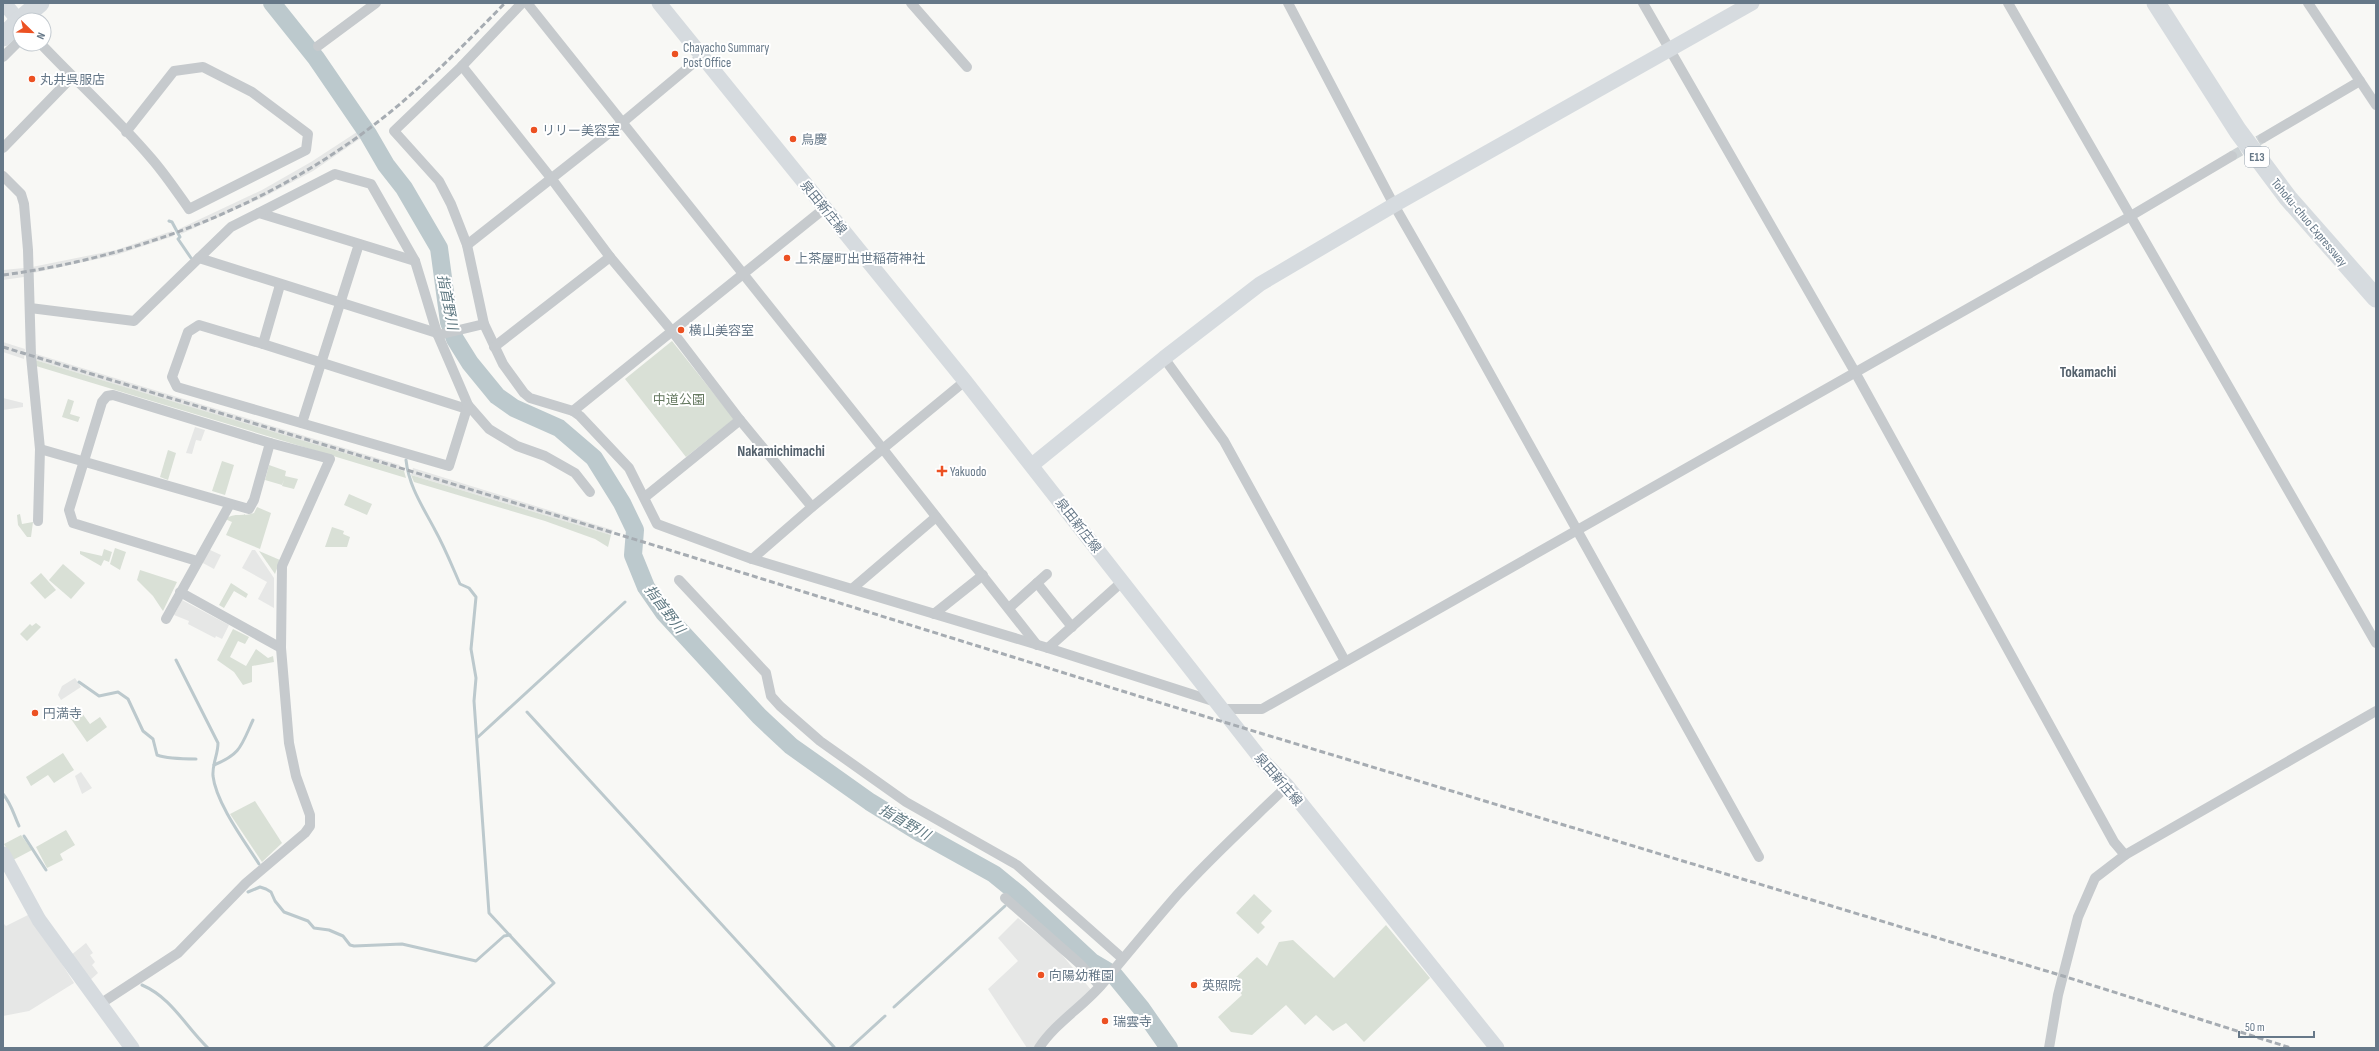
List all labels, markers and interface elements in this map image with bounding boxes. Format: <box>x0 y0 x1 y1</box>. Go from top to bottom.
north arrow <box>12 12 52 52</box>
text: N <box>34 30 48 41</box>
place label: Chayacho Summary Post Office <box>683 40 769 71</box>
marker: Chayacho Summary Post Office <box>670 49 680 59</box>
place label: 丸井呉服店 <box>40 72 105 88</box>
marker: 丸井呉服店 <box>27 74 37 84</box>
place label: リリー美容室 <box>542 123 620 139</box>
marker: リリー美容室 <box>529 125 539 135</box>
place label: 鳥慶 <box>801 132 827 148</box>
marker: 鳥慶 <box>788 134 798 144</box>
road number: E13 <box>2245 147 2269 167</box>
street label: Tohoku-chuo Expressway <box>2268 175 2351 270</box>
street label: 泉田新庄線 <box>797 177 850 238</box>
place label: 上茶屋町出世稲荷神社 <box>795 251 925 267</box>
marker: 上茶屋町出世稲荷神社 <box>782 253 792 263</box>
water label: 指首野川 <box>434 273 462 333</box>
place label: 横山美容室 <box>689 323 754 339</box>
marker: 横山美容室 <box>676 325 686 335</box>
district label: Tokamachi <box>2060 363 2116 382</box>
park label: 中道公園 <box>653 392 705 408</box>
district label: Nakamichimachi <box>737 442 825 461</box>
place label: Yakuodo <box>950 464 986 480</box>
marker: Yakuodo <box>937 466 947 476</box>
street label: 泉田新庄線 <box>1052 495 1105 556</box>
water label: 指首野川 <box>641 582 689 638</box>
place label: 円満寺 <box>43 706 82 722</box>
marker: 円満寺 <box>30 708 40 718</box>
street label: 泉田新庄線 <box>1251 750 1306 809</box>
water label: 指首野川 <box>876 801 935 845</box>
place label: 向陽幼稚園 <box>1049 968 1114 984</box>
marker: 向陽幼稚園 <box>1036 970 1046 980</box>
place label: 英照院 <box>1202 978 1241 994</box>
marker: 英照院 <box>1189 980 1199 990</box>
scale bar <box>2239 1013 2314 1039</box>
place label: 瑞雲寺 <box>1113 1014 1152 1030</box>
marker: 瑞雲寺 <box>1100 1016 1110 1026</box>
text: 50 m <box>2245 1020 2265 1035</box>

